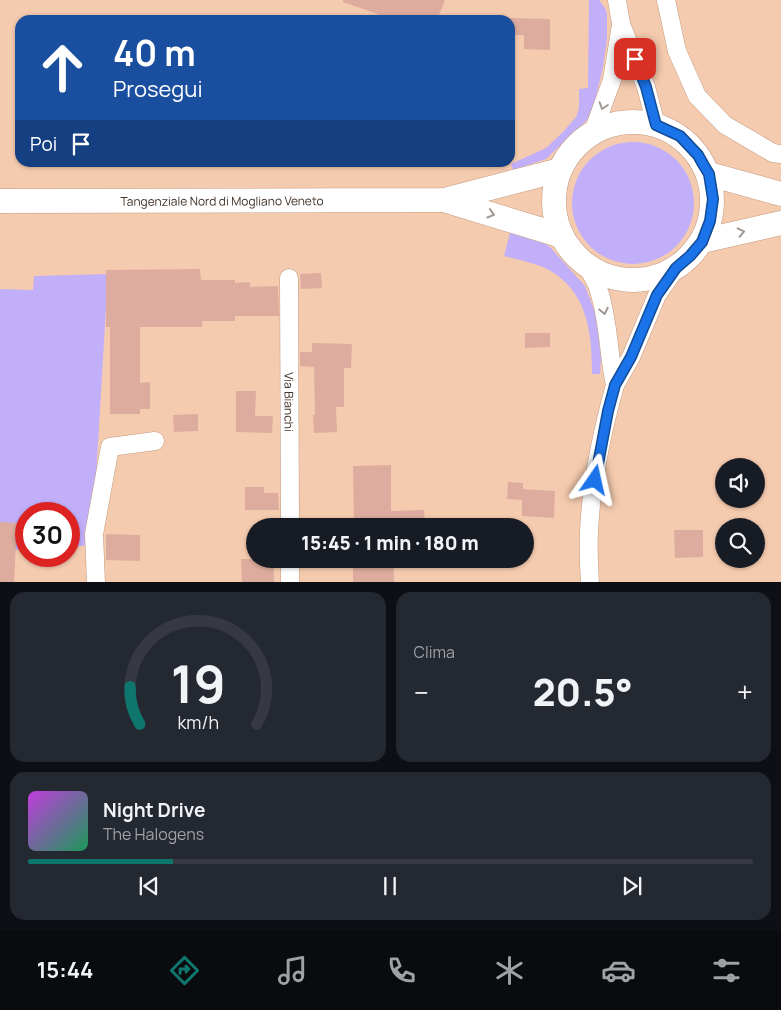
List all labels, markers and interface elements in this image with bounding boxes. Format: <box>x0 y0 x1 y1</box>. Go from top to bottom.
text: 40 m <box>113 29 196 77</box>
icon: ahead <box>30 35 95 100</box>
pin <box>614 38 656 80</box>
icon: arrive <box>621 45 649 73</box>
text: Prosegui <box>113 74 203 104</box>
one-way arrow <box>599 101 609 110</box>
icon: arrive <box>67 130 95 158</box>
text: Poi <box>30 131 57 157</box>
street label: Tangenziale Nord di Mogliano Veneto <box>120 192 324 209</box>
one-way arrow <box>486 209 495 219</box>
one-way arrow <box>737 227 746 238</box>
one-way arrow <box>598 307 609 316</box>
street label: Via Bianchi <box>281 372 298 432</box>
position arrow <box>568 453 620 505</box>
map controls <box>715 458 765 568</box>
button: sound <box>715 458 765 508</box>
speed limit sign: 30 <box>15 502 80 567</box>
button: search <box>715 518 765 568</box>
text: 15:45 · 1 min · 180 m <box>301 530 479 556</box>
text: Clima <box>414 641 455 663</box>
text: 19 <box>170 648 225 719</box>
text: 20.5° <box>533 665 633 717</box>
text: − <box>414 673 429 711</box>
text: + <box>737 673 753 711</box>
text: km/h <box>177 710 219 734</box>
text: Night Drive <box>103 797 205 823</box>
text: The Halogens <box>103 823 204 845</box>
icon: previous <box>135 872 163 900</box>
icon: pause <box>376 872 404 900</box>
icon: next <box>618 872 646 900</box>
icon: directions <box>167 953 202 988</box>
icon: music <box>275 953 310 988</box>
icon: phone <box>384 953 419 988</box>
icon: climate <box>492 953 527 988</box>
icon: car <box>601 953 636 988</box>
icon: filters <box>709 953 744 988</box>
text: 15:44 <box>37 955 93 985</box>

